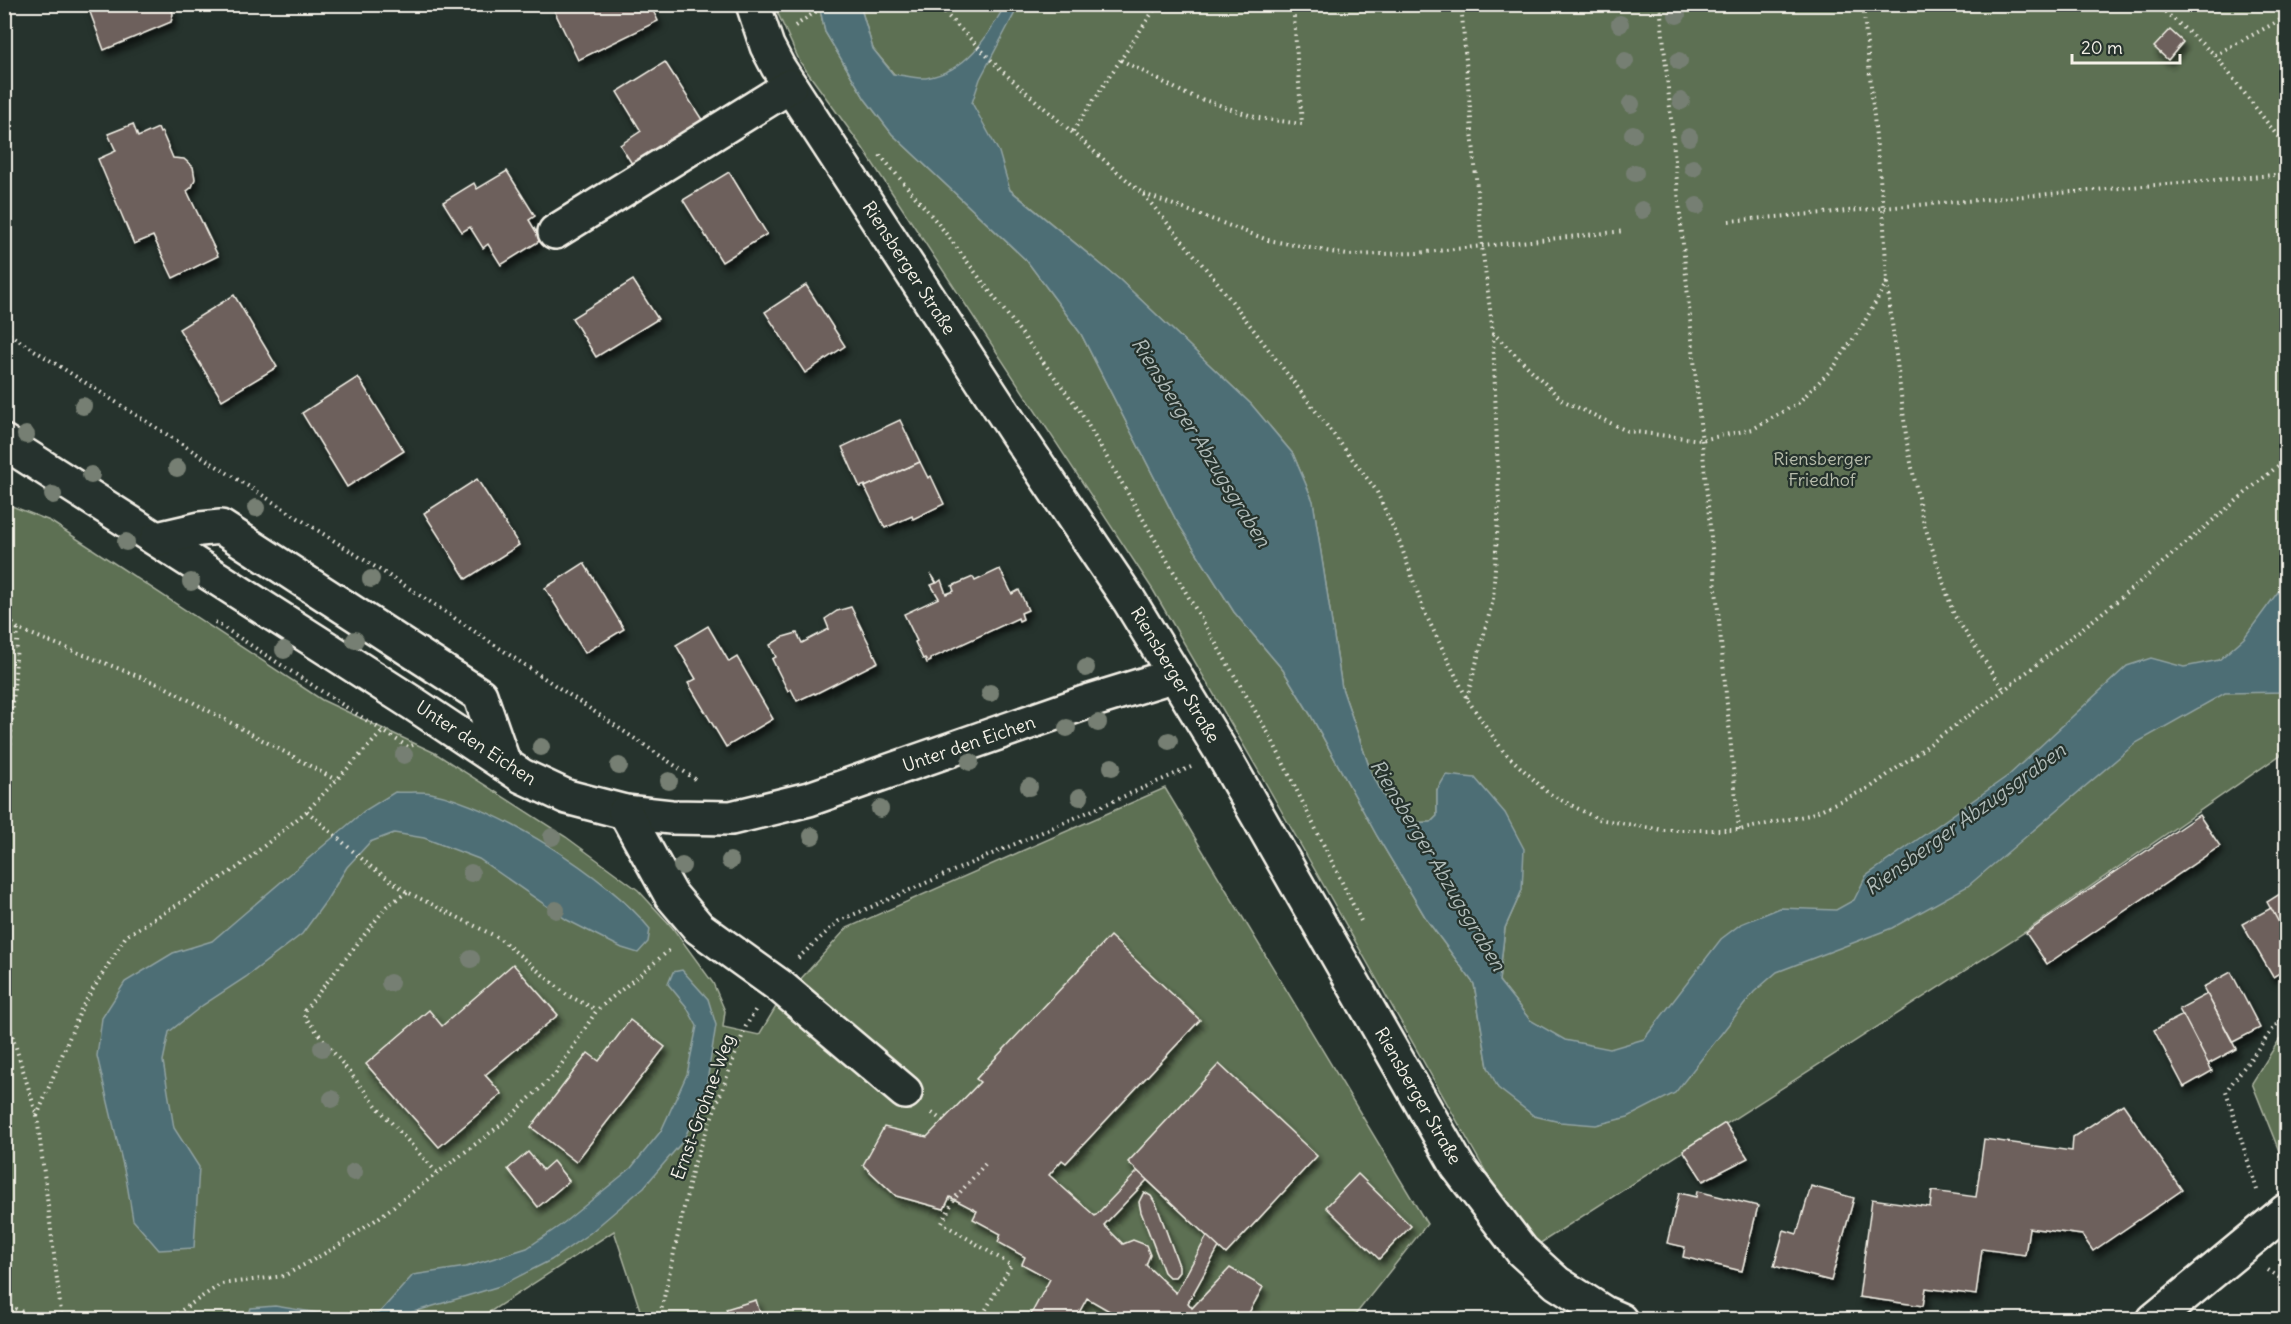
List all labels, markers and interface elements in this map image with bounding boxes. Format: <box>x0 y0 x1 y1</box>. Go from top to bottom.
scale bar <box>2072 27 2180 65</box>
text: 20 m <box>2081 36 2123 59</box>
street label: Riensberger Straße <box>858 197 961 339</box>
water label: Riensberger Abzugsgraben <box>1127 332 1276 551</box>
park label: Riensberger Friedhof <box>1773 447 1871 491</box>
street label: Riensberger Straße <box>1126 603 1225 747</box>
street label: Unter den Eichen <box>412 695 541 790</box>
street label: Unter den Eichen <box>899 710 1038 777</box>
water label: Riensberger Abzugsgraben <box>1859 737 2070 900</box>
water label: Riensberger Abzugsgraben <box>1365 754 1512 975</box>
street label: Riensberger Straße <box>1370 1023 1467 1168</box>
street label: Ernst-Grohne-Weg <box>666 1031 740 1183</box>

